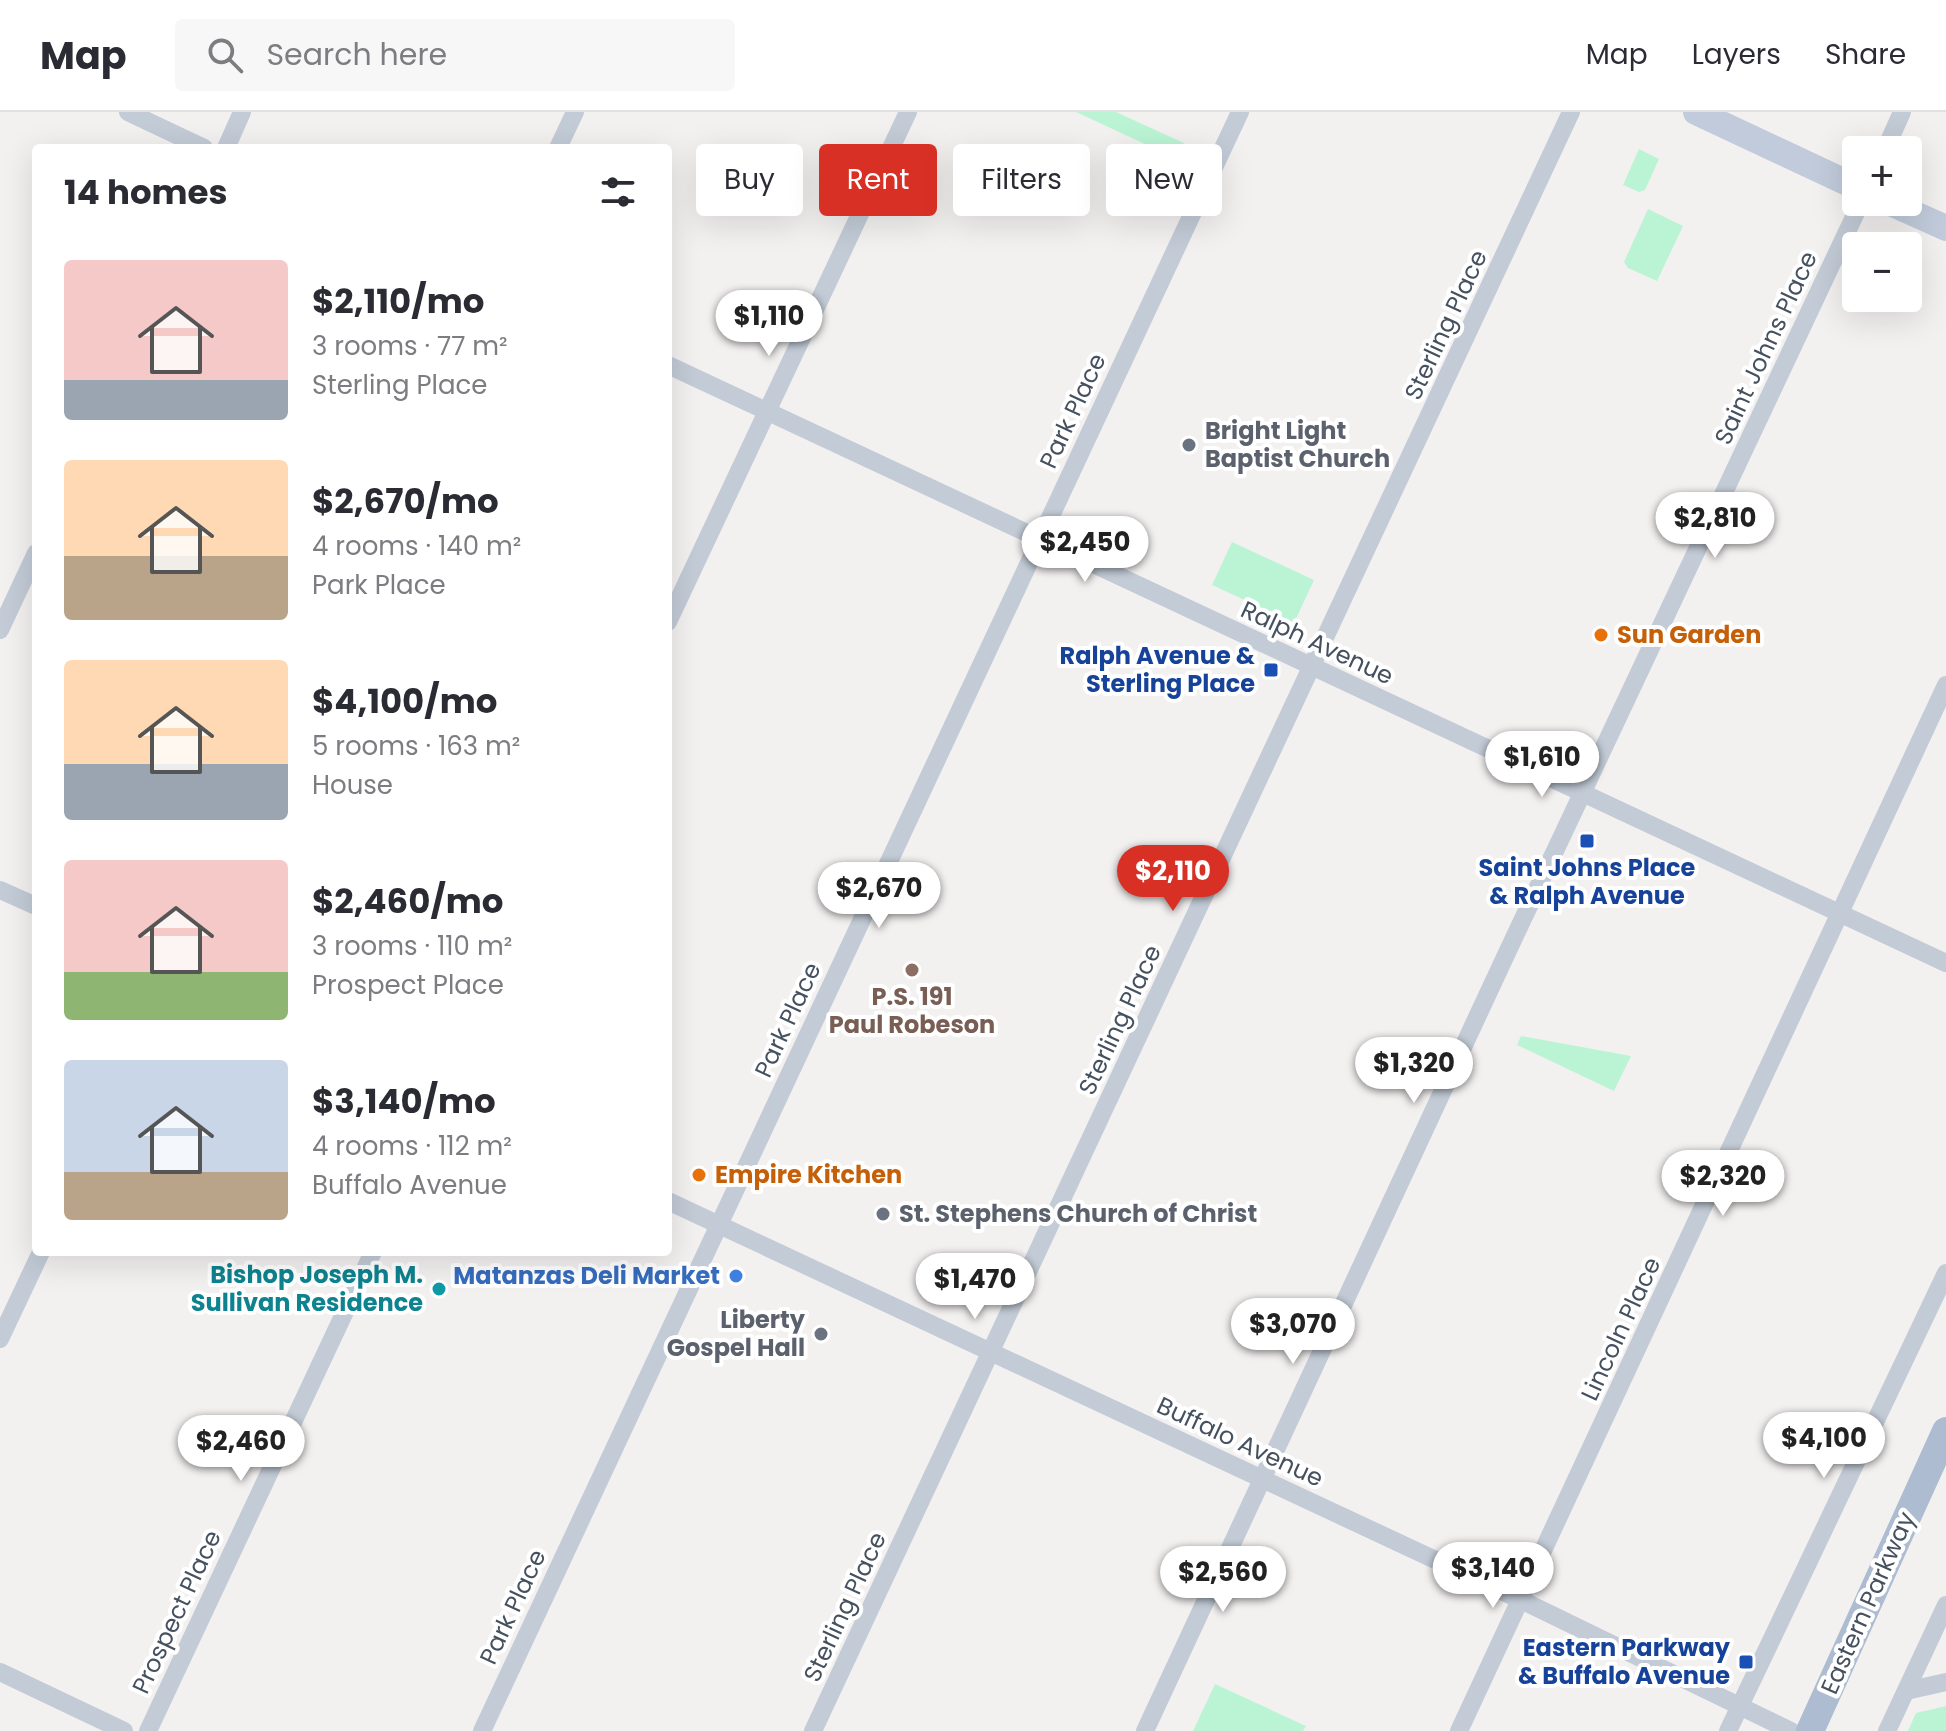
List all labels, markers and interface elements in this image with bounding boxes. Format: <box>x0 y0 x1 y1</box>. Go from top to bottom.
search box <box>175 19 735 91</box>
text: Map <box>40 29 127 82</box>
icon: search <box>203 33 247 77</box>
text: Search here <box>267 33 447 76</box>
text: Map <box>1586 35 1648 74</box>
text: Layers <box>1692 35 1781 74</box>
text: Share <box>1825 35 1906 74</box>
map controls <box>1842 136 1922 312</box>
button: + <box>1842 136 1922 216</box>
chip: Buy <box>696 144 803 216</box>
chip: Rent <box>819 144 937 216</box>
chip: Filters <box>953 144 1090 216</box>
chip: New <box>1106 144 1222 216</box>
text: 14 homes <box>64 168 228 216</box>
icon: filters <box>596 170 640 214</box>
button: − <box>1842 232 1922 312</box>
street label: Sterling Place <box>1396 244 1495 405</box>
street label: Saint Johns Place <box>1706 246 1825 450</box>
text: $2,110/mo <box>312 277 484 325</box>
pin: $1,110 <box>704 290 834 358</box>
icon: home <box>128 292 224 388</box>
text: $1,110 <box>734 298 804 334</box>
text: 3 rooms · 77 m² <box>312 328 508 364</box>
street label: Park Place <box>1032 348 1114 474</box>
text: Sterling Place <box>312 367 487 403</box>
place label: Bright Light Baptist Church <box>1205 414 1390 475</box>
marker: Bright Light Baptist Church <box>1180 436 1198 454</box>
text: $2,670/mo <box>312 477 499 525</box>
icon: home <box>128 492 224 588</box>
pin: $2,810 <box>1650 492 1780 560</box>
text: $2,810 <box>1674 500 1757 536</box>
pin: $2,450 <box>1020 516 1150 584</box>
text: $2,450 <box>1040 524 1130 560</box>
text: 4 rooms · 140 m² <box>312 528 521 564</box>
text: Park Place <box>312 567 446 603</box>
street label: Ralph Avenue <box>1236 593 1399 692</box>
place label: Sun Garden <box>1617 618 1761 651</box>
marker: Sun Garden <box>1592 626 1610 644</box>
place label: Ralph Avenue & Sterling Place <box>1060 639 1256 700</box>
marker: Ralph Avenue & Sterling Place <box>1262 661 1280 679</box>
text: $4,100/mo <box>312 677 497 725</box>
icon: home <box>128 692 224 788</box>
text: 5 rooms · 163 m² <box>312 728 520 764</box>
pin: $1,610 <box>1477 731 1607 799</box>
text: $1,610 <box>1503 739 1581 775</box>
text: House <box>312 767 393 803</box>
marker: Saint Johns Place & Ralph Avenue <box>1578 832 1596 850</box>
pin: $2,110 <box>1108 845 1238 913</box>
place label: Saint Johns Place & Ralph Avenue <box>1479 851 1696 912</box>
text: $2,110 <box>1135 853 1211 889</box>
pin: $2,670 <box>814 862 944 930</box>
text: $2,670 <box>836 870 922 906</box>
text: $2,460/mo <box>312 877 503 925</box>
icon: home <box>128 892 224 988</box>
text: 3 rooms · 110 m² <box>312 928 512 964</box>
street label: Sterling Place <box>1070 939 1169 1100</box>
street label: Park Place <box>747 957 829 1083</box>
marker: P.S. 191 Paul Robeson <box>903 961 921 979</box>
text: Prospect Place <box>312 967 504 1003</box>
place label: P.S. 191 Paul Robeson <box>829 980 995 1041</box>
pin: $1,320 <box>1349 1037 1479 1105</box>
text: $1,320 <box>1373 1045 1455 1081</box>
text: $3,140/mo <box>312 1077 496 1125</box>
icon: home <box>128 1092 224 1188</box>
text: 4 rooms · 112 m² <box>312 1128 512 1164</box>
pin: $2,320 <box>1658 1150 1788 1218</box>
place label: Empire Kitchen <box>715 1158 902 1191</box>
text: $2,320 <box>1680 1158 1766 1194</box>
marker: Empire Kitchen <box>690 1166 708 1184</box>
text: Buffalo Avenue <box>312 1167 507 1203</box>
place label: St. Stephens Church of Christ <box>899 1197 1257 1230</box>
marker: St. Stephens Church of Christ <box>874 1205 892 1223</box>
street label: Lincoln Place <box>1573 1252 1668 1406</box>
pin: $1,470 <box>910 1253 1040 1321</box>
place label: Bishop Joseph M. Sullivan Residence <box>191 1258 423 1319</box>
place label: Matanzas Deli Market <box>453 1259 720 1292</box>
text: $1,470 <box>934 1261 1016 1297</box>
marker: Matanzas Deli Market <box>727 1267 745 1285</box>
marker: Bishop Joseph M. Sullivan Residence <box>430 1280 448 1298</box>
pin: $3,070 <box>1228 1298 1358 1366</box>
place label: Liberty Gospel Hall <box>667 1303 806 1364</box>
text: $3,070 <box>1249 1306 1337 1342</box>
marker: Liberty Gospel Hall <box>812 1325 830 1343</box>
street label: Buffalo Avenue <box>1152 1389 1329 1495</box>
pin: $4,100 <box>1759 1412 1889 1480</box>
pin: $2,460 <box>176 1415 306 1483</box>
text: $4,100 <box>1781 1420 1867 1456</box>
text: $2,460 <box>196 1423 286 1459</box>
street label: Eastern Parkway <box>1813 1506 1923 1699</box>
street label: Prospect Place <box>124 1525 229 1699</box>
street label: Sterling Place <box>795 1526 894 1687</box>
pin: $3,140 <box>1428 1542 1558 1610</box>
street label: Park Place <box>472 1544 554 1670</box>
pin: $2,560 <box>1158 1546 1288 1614</box>
text: $3,140 <box>1451 1550 1535 1586</box>
text: $2,560 <box>1178 1554 1268 1590</box>
place label: Eastern Parkway & Buffalo Avenue <box>1518 1631 1731 1692</box>
marker: Eastern Parkway & Buffalo Avenue <box>1737 1653 1755 1671</box>

